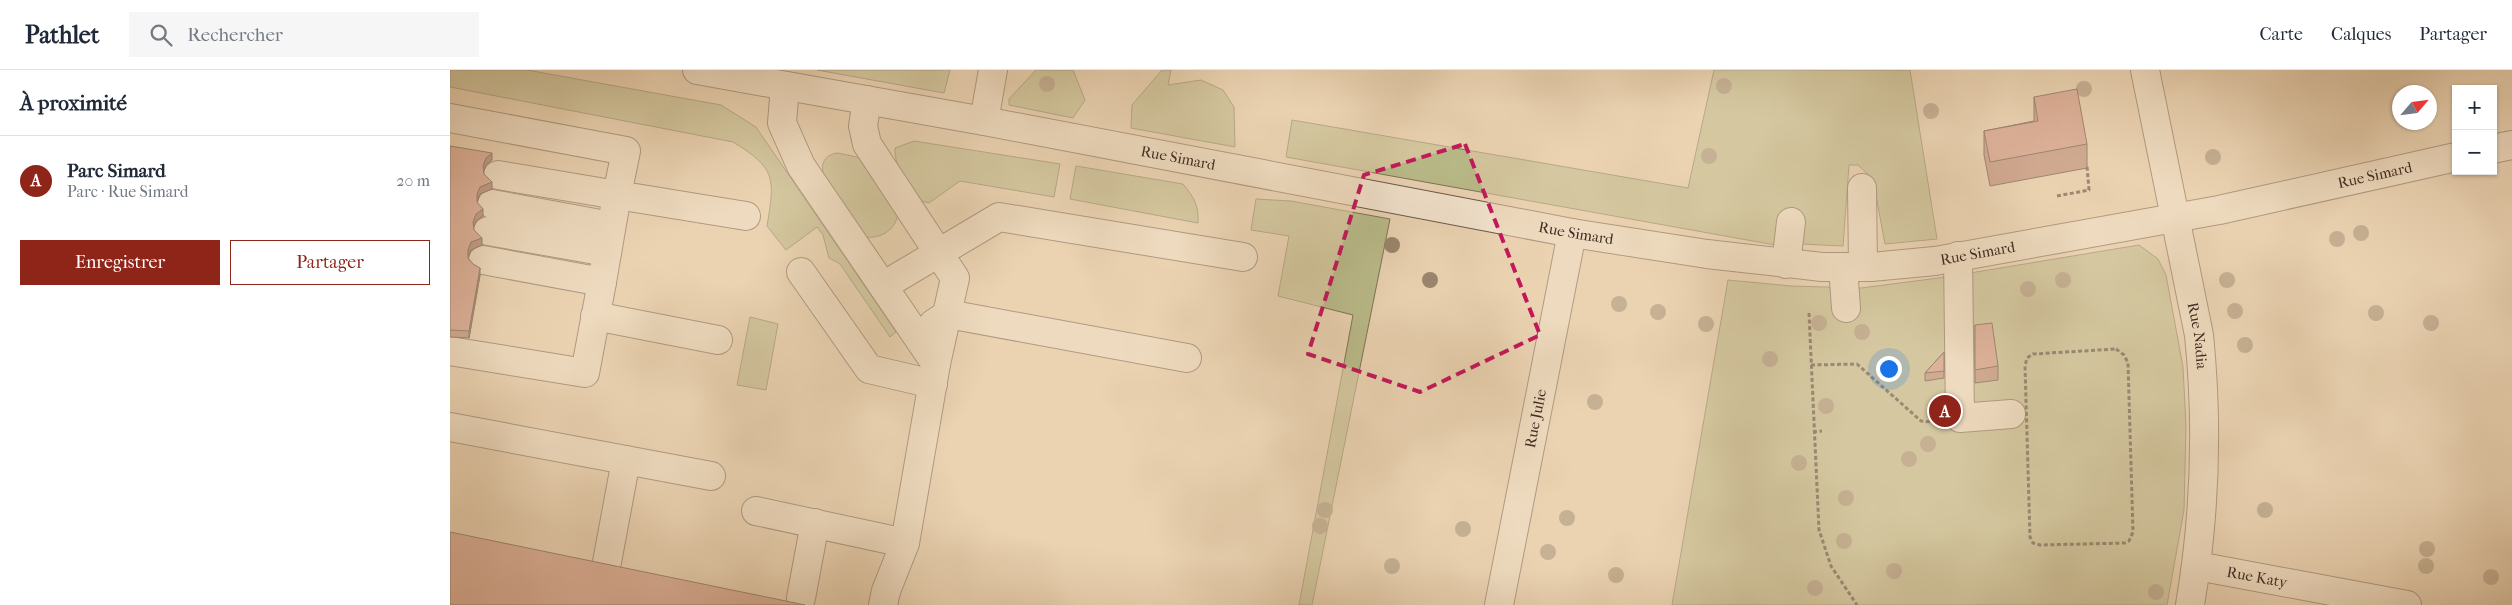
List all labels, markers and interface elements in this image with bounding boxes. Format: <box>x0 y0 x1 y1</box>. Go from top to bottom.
search box <box>129 12 479 57</box>
text: Pathlet <box>25 21 99 49</box>
icon: search <box>147 21 175 49</box>
text: Rechercher <box>187 24 283 46</box>
text: Carte <box>2260 24 2303 45</box>
text: Calques <box>2331 24 2391 45</box>
text: Partager <box>2419 24 2487 45</box>
north arrow <box>2392 85 2437 130</box>
map controls <box>2452 85 2497 175</box>
button: + <box>2452 85 2497 130</box>
text: À proximité <box>20 91 127 115</box>
button: − <box>2452 130 2497 175</box>
street label: Rue Simard <box>1139 142 1218 174</box>
street label: Rue Simard <box>2336 158 2415 192</box>
text: Parc Simard <box>67 160 166 182</box>
text: A <box>31 171 41 190</box>
text: 20 m <box>396 171 430 190</box>
text: Parc · Rue Simard <box>67 182 188 201</box>
street label: Rue Simard <box>1537 218 1615 248</box>
street label: Rue Simard <box>1939 238 2017 269</box>
button: Enregistrer <box>20 240 220 285</box>
button: Partager <box>230 240 430 285</box>
street label: Rue Nadia <box>2184 301 2211 371</box>
your location <box>1876 356 1902 382</box>
street label: Rue Julie <box>1521 387 1550 450</box>
pin: A <box>1929 392 1961 430</box>
street label: Rue Katy <box>2225 563 2290 592</box>

